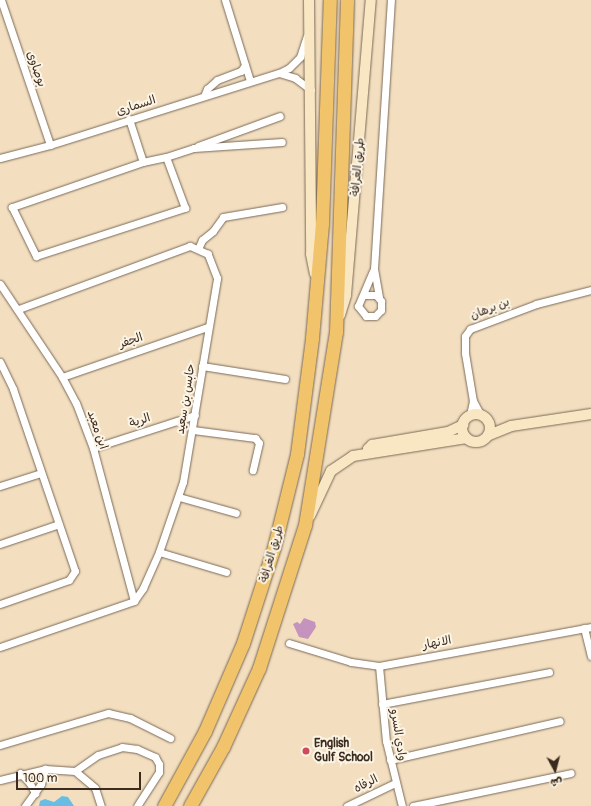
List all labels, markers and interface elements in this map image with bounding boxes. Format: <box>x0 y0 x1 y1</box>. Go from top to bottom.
street label: بوصاوى <box>23 49 49 89</box>
street label: السمارى <box>114 93 158 119</box>
street label: طريق الغرافة <box>348 137 368 197</box>
street label: بن برهان <box>468 295 512 323</box>
street label: الجفر <box>117 330 145 352</box>
street label: حابس بن سعيد <box>173 363 199 435</box>
street label: ابن معبد <box>84 409 110 451</box>
street label: الرية <box>128 411 152 431</box>
street label: طريق الغرافة <box>257 524 287 584</box>
street label: الانهار <box>421 633 453 653</box>
street label: وادي السرو <box>387 708 409 762</box>
place label: English Gulf School <box>314 737 373 765</box>
marker: English Gulf School <box>301 746 311 756</box>
north arrow <box>535 750 575 790</box>
scale bar <box>18 764 143 790</box>
text: 100 m <box>23 771 57 786</box>
street label: الرفاه <box>352 772 380 796</box>
text: ش <box>550 775 563 790</box>

